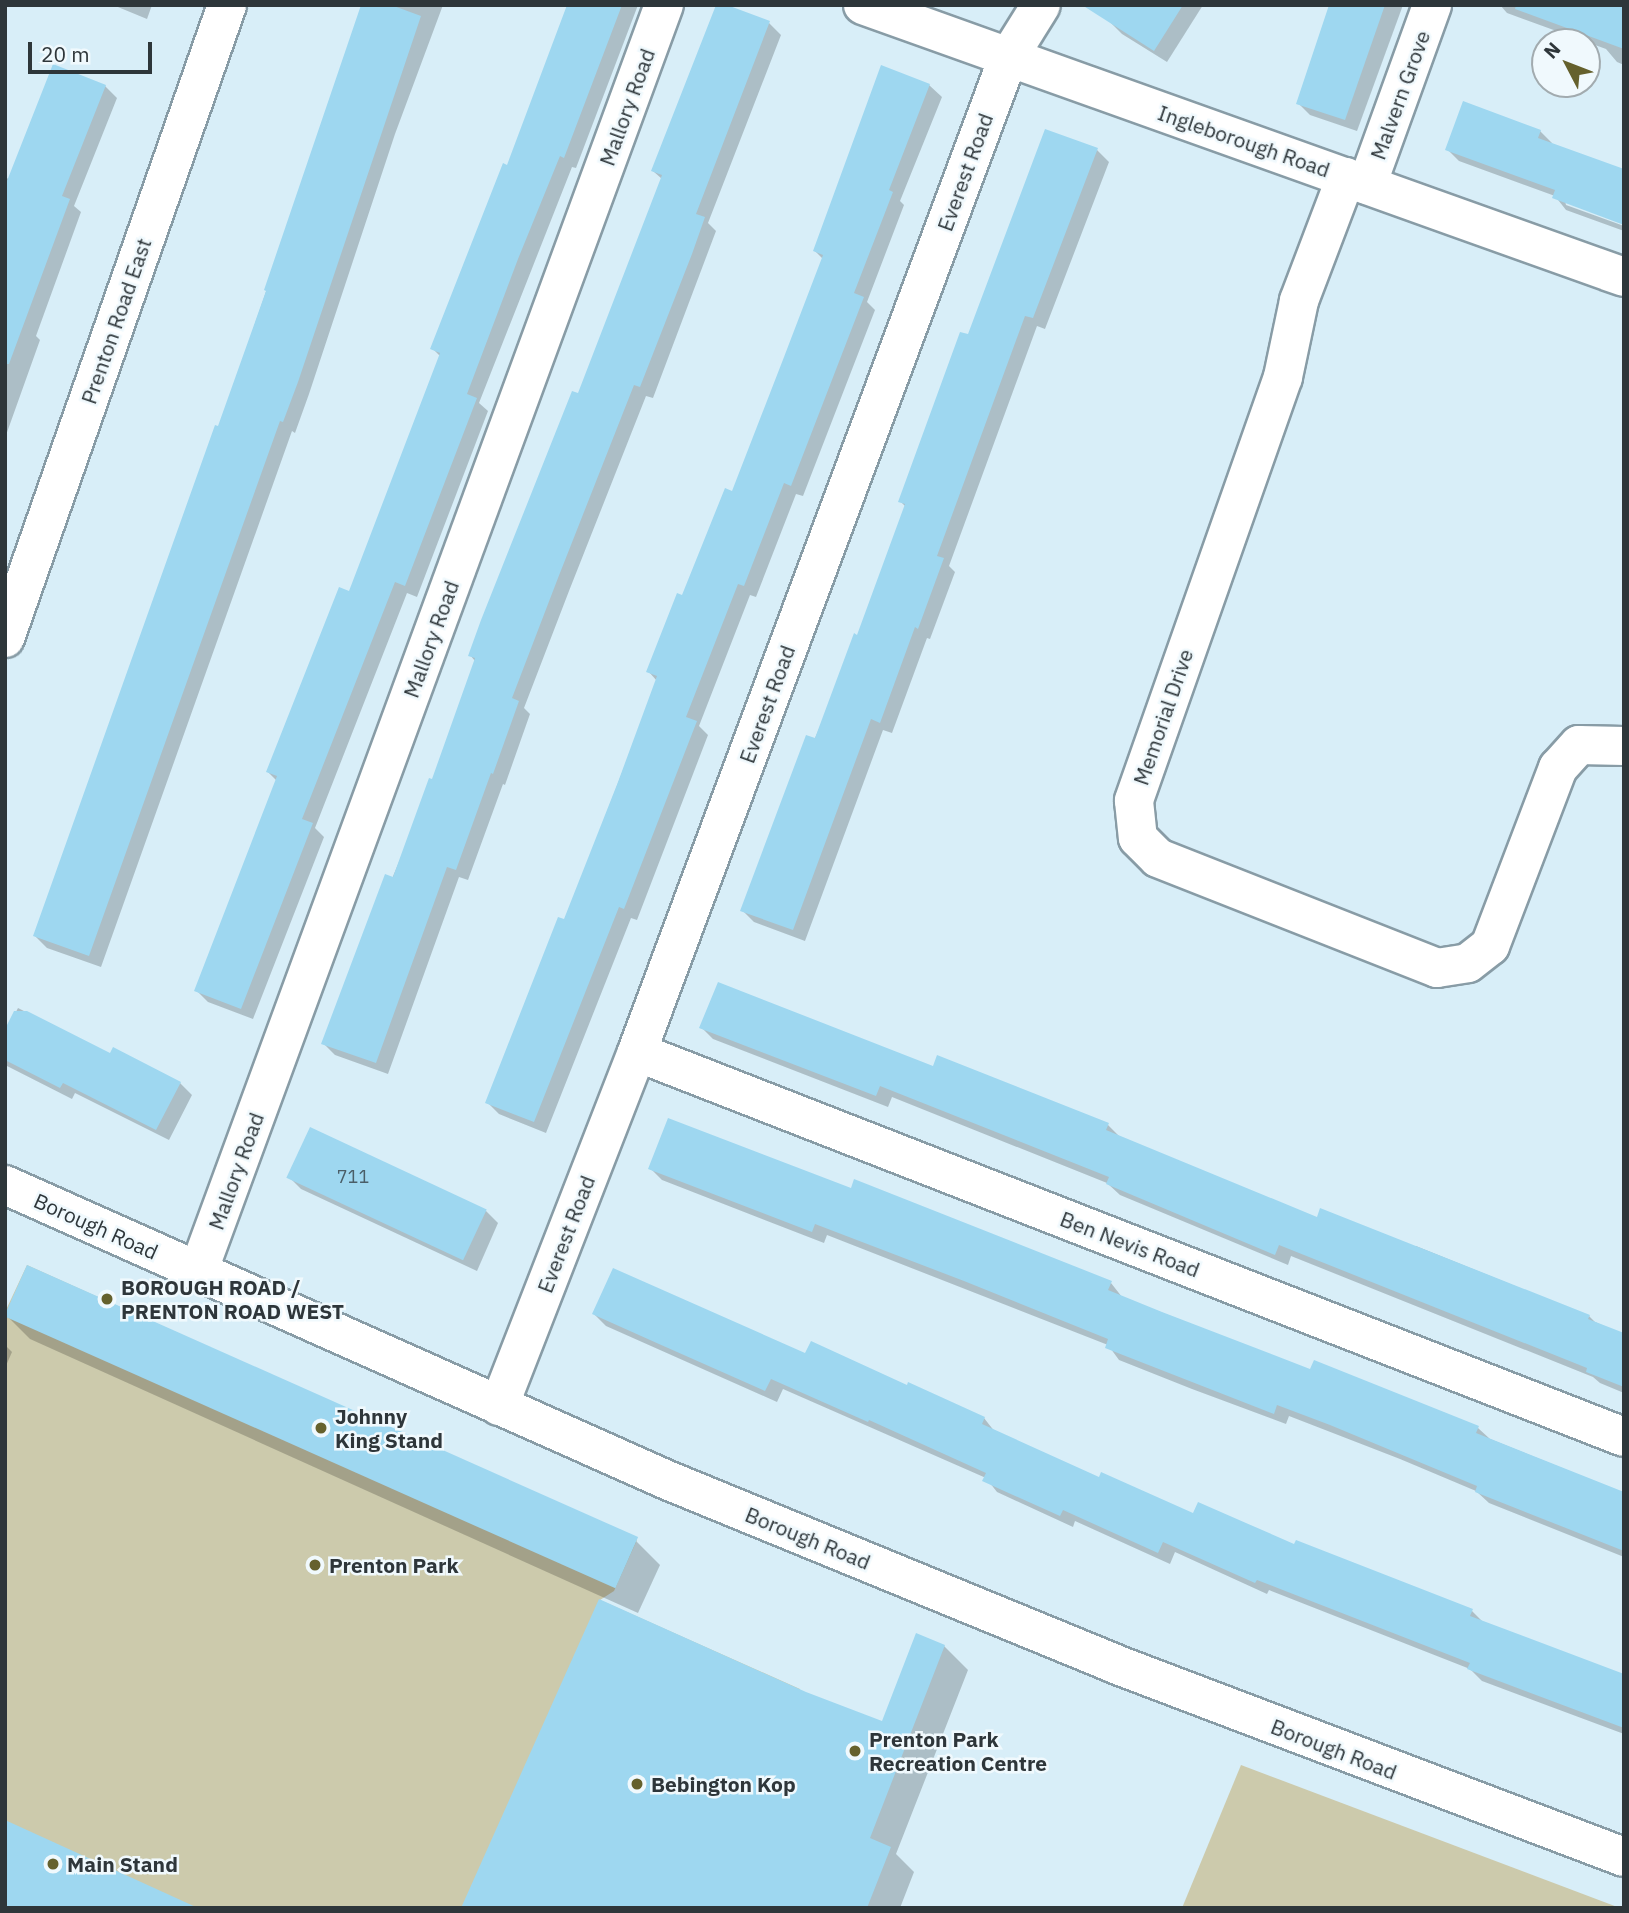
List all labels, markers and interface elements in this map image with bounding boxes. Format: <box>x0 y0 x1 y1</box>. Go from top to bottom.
street label: Malvern Grove <box>1365 27 1435 163</box>
scale bar <box>32 28 156 72</box>
north arrow <box>1531 28 1601 98</box>
text: N <box>1538 37 1565 63</box>
text: 20 m <box>41 40 90 68</box>
street label: Mallory Road <box>594 45 660 169</box>
street label: Ingleborough Road <box>1155 100 1333 182</box>
street label: Everest Road <box>932 110 998 234</box>
street label: Prenton Road East <box>76 235 156 407</box>
street label: Mallory Road <box>398 577 464 701</box>
street label: Everest Road <box>734 642 800 766</box>
street label: Memorial Drive <box>1128 646 1198 788</box>
street label: Mallory Road <box>203 1109 269 1233</box>
house number: 711 <box>337 1166 369 1188</box>
street label: Everest Road <box>532 1172 600 1296</box>
street label: Borough Road <box>30 1187 162 1265</box>
street label: Ben Nevis Road <box>1057 1206 1203 1282</box>
place label: BOROUGH ROAD / PRENTON ROAD WEST <box>121 1274 344 1324</box>
marker: BOROUGH ROAD / PRENTON ROAD WEST <box>99 1291 115 1307</box>
place label: Johnny King Stand <box>335 1403 443 1453</box>
marker: Johnny King Stand <box>313 1420 329 1436</box>
street label: Borough Road <box>742 1501 874 1575</box>
place label: Prenton Park <box>329 1552 459 1578</box>
marker: Prenton Park <box>307 1557 323 1573</box>
street label: Borough Road <box>1267 1713 1401 1785</box>
place label: Prenton Park Recreation Centre <box>869 1726 1047 1776</box>
marker: Prenton Park Recreation Centre <box>847 1743 863 1759</box>
place label: Bebington Kop <box>651 1771 796 1797</box>
marker: Bebington Kop <box>629 1776 645 1792</box>
place label: Main Stand <box>67 1851 178 1877</box>
marker: Main Stand <box>45 1856 61 1872</box>

